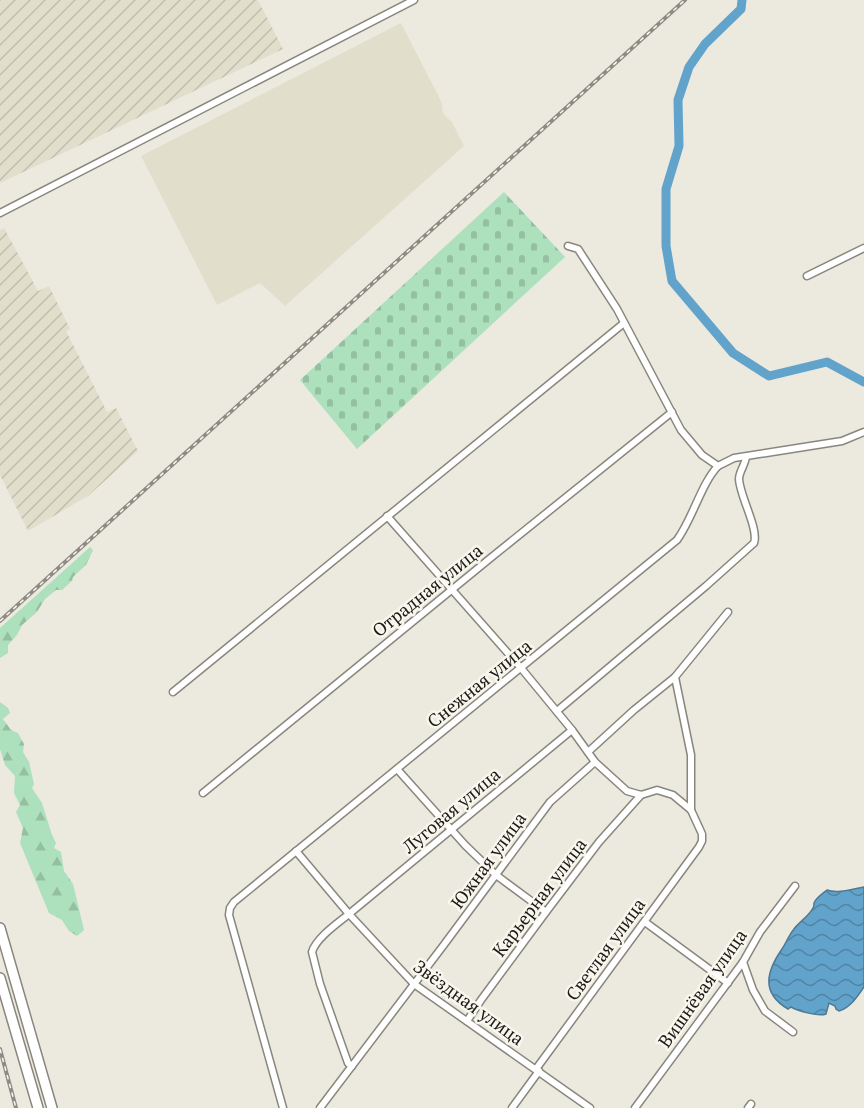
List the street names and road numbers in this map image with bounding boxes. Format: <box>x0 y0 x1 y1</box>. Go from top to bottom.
street label: Отрадная улица <box>367 538 487 642</box>
street label: Снежная улица <box>422 633 536 733</box>
street label: Луговая улица <box>396 762 505 859</box>
street label: Южная улица <box>445 807 531 913</box>
street label: Карьерная улица <box>486 833 592 961</box>
street label: Светлая улица <box>560 893 650 1005</box>
street label: Вишнёвая улица <box>652 924 752 1052</box>
street label: Звёздная улица <box>409 954 529 1050</box>

